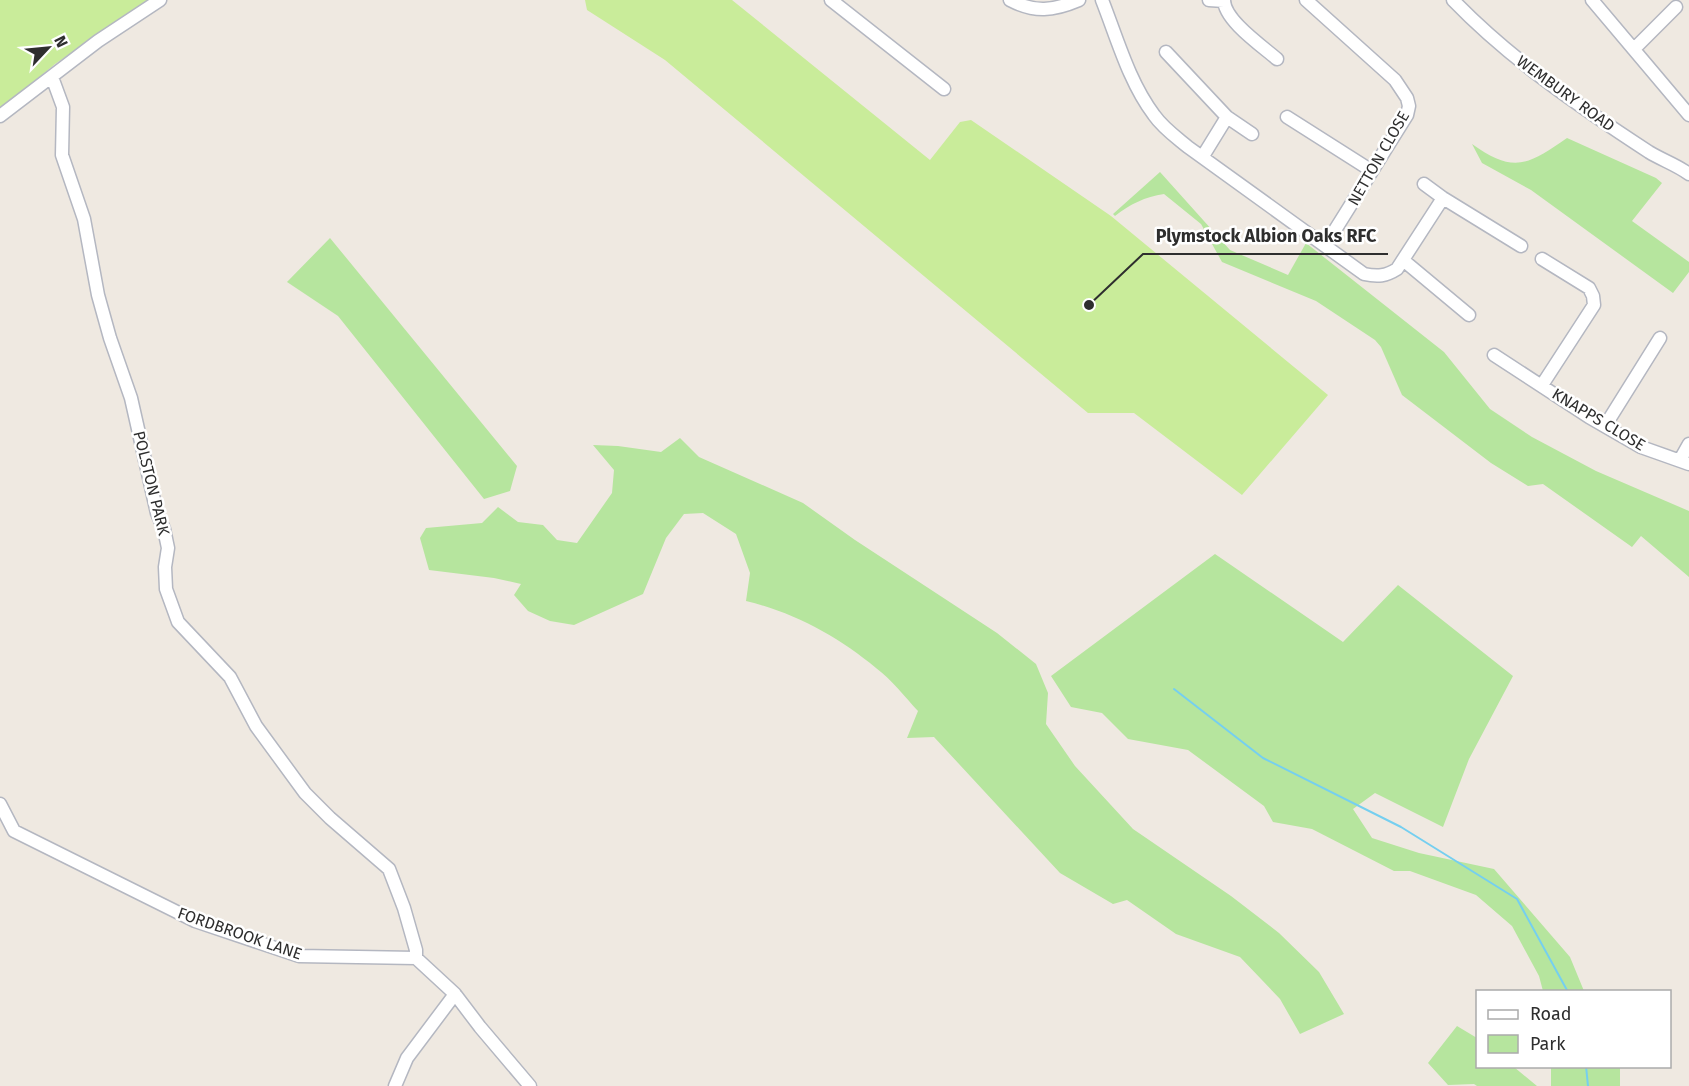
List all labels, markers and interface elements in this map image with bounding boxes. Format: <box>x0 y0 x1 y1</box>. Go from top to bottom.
north arrow <box>18 18 78 78</box>
text: N <box>50 33 72 51</box>
street label: WEMBURY ROAD <box>1513 51 1619 135</box>
street label: NETTON CLOSE <box>1344 107 1413 209</box>
callout: Plymstock Albion Oaks RFC <box>1143 218 1388 254</box>
text: Plymstock Albion Oaks RFC <box>1156 225 1377 247</box>
street label: KNAPPS CLOSE <box>1549 384 1649 455</box>
street label: POLSTON PARK <box>129 429 174 538</box>
street label: FORDBROOK LANE <box>175 903 305 964</box>
legend <box>1476 990 1671 1068</box>
text: Road <box>1530 1003 1572 1025</box>
text: Park <box>1530 1033 1566 1055</box>

